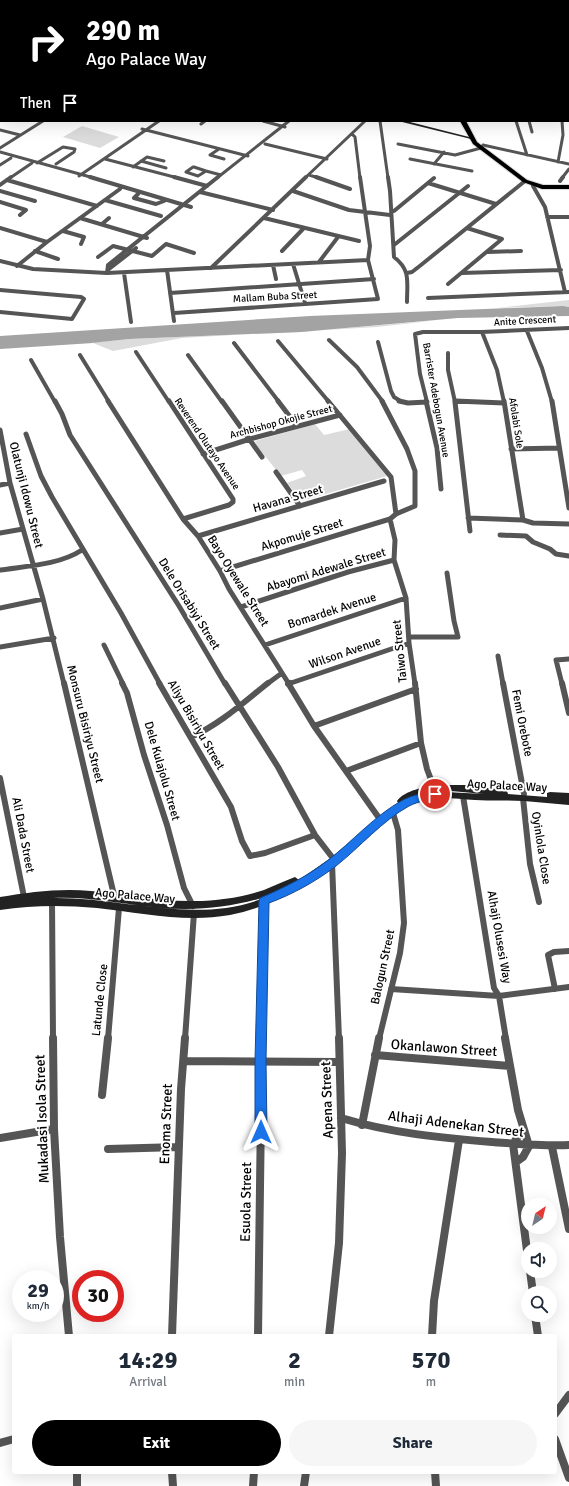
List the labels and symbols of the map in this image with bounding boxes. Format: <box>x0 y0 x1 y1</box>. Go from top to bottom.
street label: Mallam Buba Street <box>233 289 318 305</box>
street label: Anite Crescent <box>494 313 557 329</box>
street label: Barrister Adebogun Avenue <box>420 342 452 458</box>
street label: Reverend Olutayo Avenue <box>172 396 242 492</box>
street label: Afolabi Sole <box>506 397 526 449</box>
street label: Archbishop Okojie Street <box>228 402 334 441</box>
street label: Olatunji Idowu Street <box>6 440 46 550</box>
street label: Havana Street <box>251 482 325 516</box>
street label: Akpomuje Street <box>259 515 345 555</box>
street label: Bayo Oyewale Street <box>204 533 272 629</box>
street label: Abayomi Adewale Street <box>264 545 388 595</box>
street label: Dele Orisabiyi Street <box>155 555 223 653</box>
street label: Bomardek Avenue <box>286 590 378 632</box>
street label: Taiwo Street <box>389 619 411 683</box>
street label: Wilson Avenue <box>307 634 383 672</box>
street label: Monsuru Bisiriyu Street <box>63 664 107 784</box>
street label: Aliyu Bisiriyu Street <box>164 677 228 773</box>
street label: Femi Orebote <box>508 688 536 758</box>
street label: Dele Kulajolu Street <box>141 720 183 822</box>
street label: Ago Palace Way <box>467 776 548 796</box>
pin <box>418 777 452 811</box>
street label: Ali Dada Street <box>8 796 38 874</box>
street label: Oyinlola Close <box>528 811 554 885</box>
street label: Ago Palace Way <box>94 885 176 907</box>
street label: Alhaji Olusesi Way <box>483 889 515 985</box>
street label: Balogun Street <box>368 928 398 1006</box>
street label: Latunde Close <box>89 963 111 1037</box>
street label: Okanlawon Street <box>390 1036 498 1060</box>
street label: Mukadasi Isola Street <box>31 1054 53 1184</box>
street label: Apena Street <box>317 1061 337 1139</box>
street label: Enoma Street <box>156 1083 176 1165</box>
street label: Alhaji Adenekan Street <box>387 1107 525 1141</box>
position arrow <box>240 1111 282 1153</box>
street label: Esuola Street <box>237 1162 255 1242</box>
north arrow <box>521 1198 557 1234</box>
speed limit sign: 30 <box>72 1270 124 1322</box>

